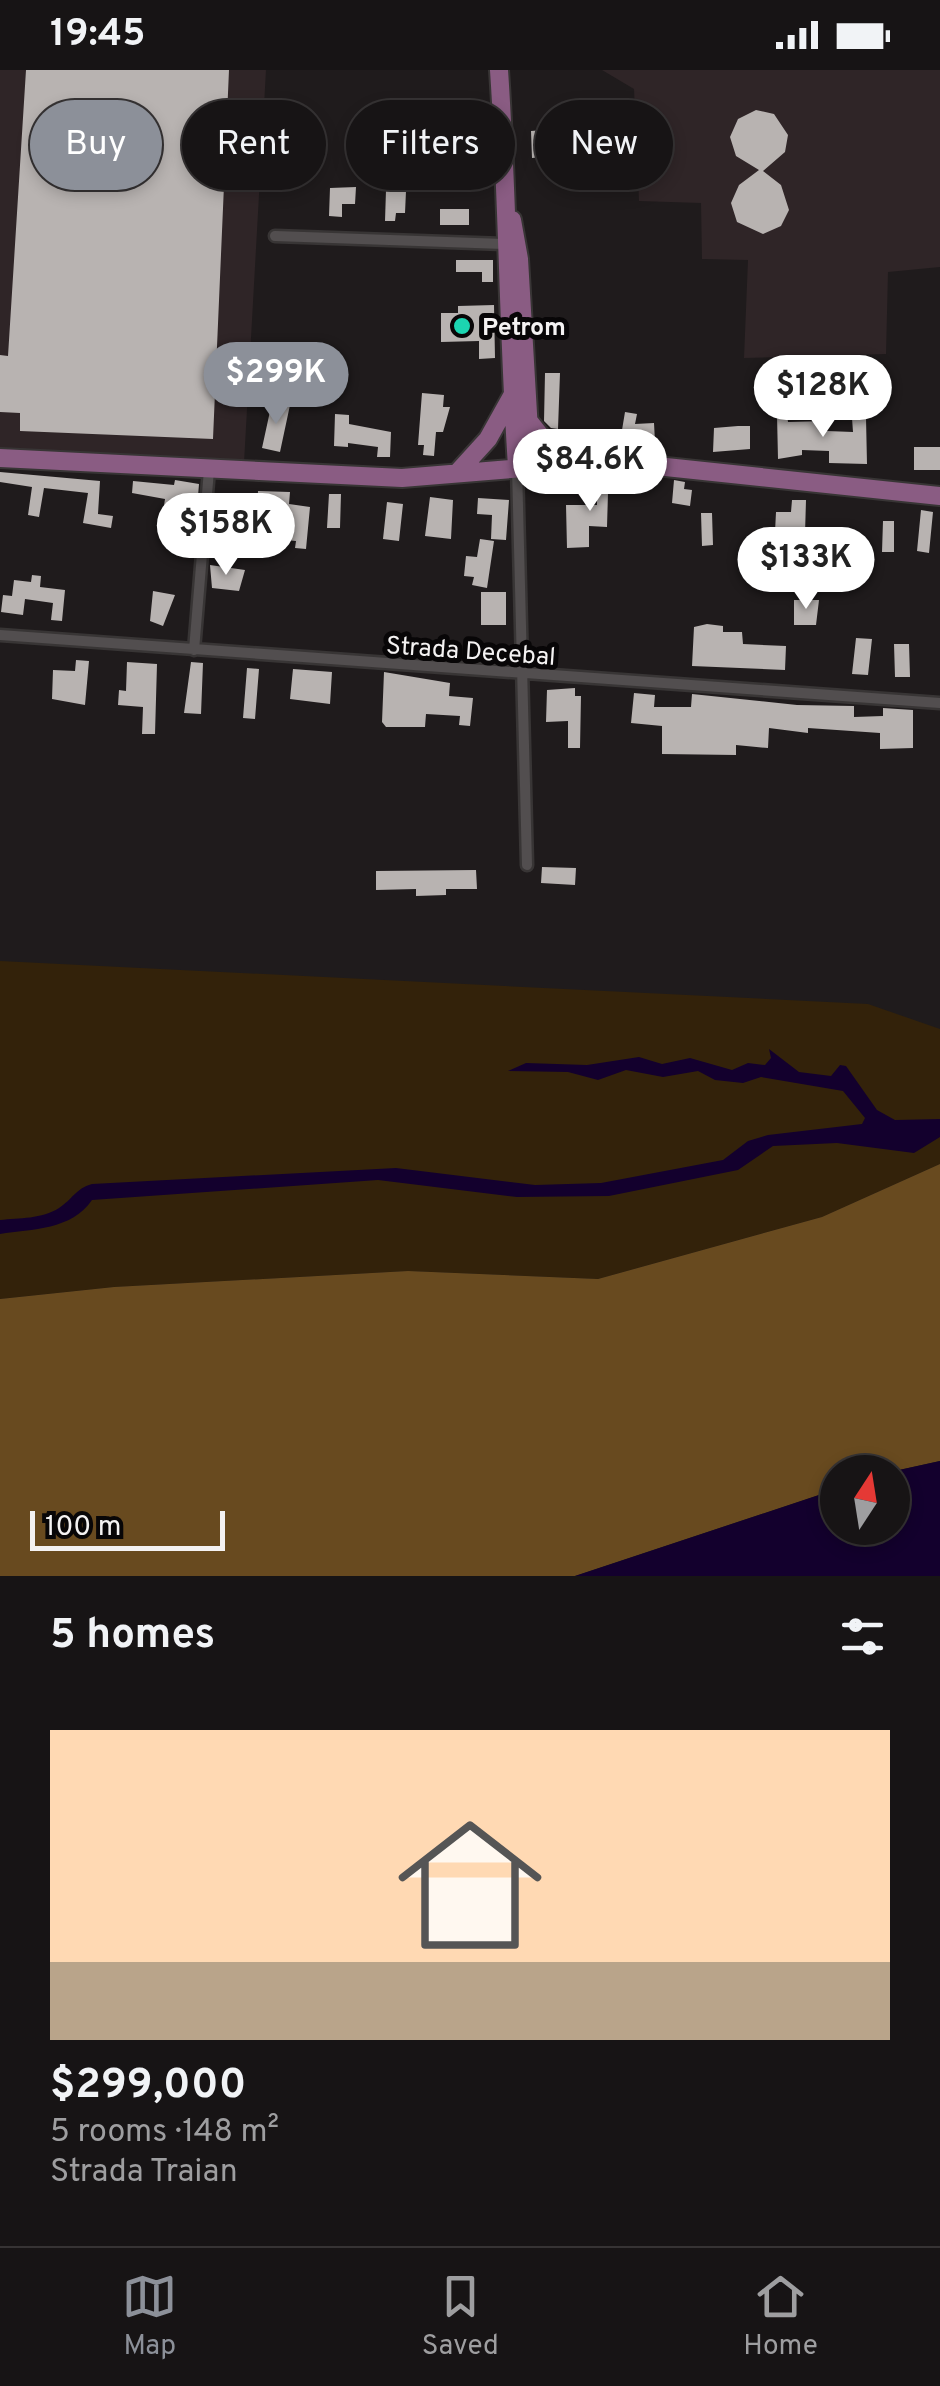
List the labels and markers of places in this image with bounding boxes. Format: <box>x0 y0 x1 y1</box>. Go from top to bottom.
place label: Petrom <box>482 313 566 345</box>
marker: Petrom <box>451 315 473 337</box>
pin: $299K <box>206 342 346 427</box>
pin: $128K <box>753 355 893 440</box>
pin: $84.6K <box>509 429 671 514</box>
pin: $158K <box>156 493 296 578</box>
pin: $133K <box>736 527 876 612</box>

